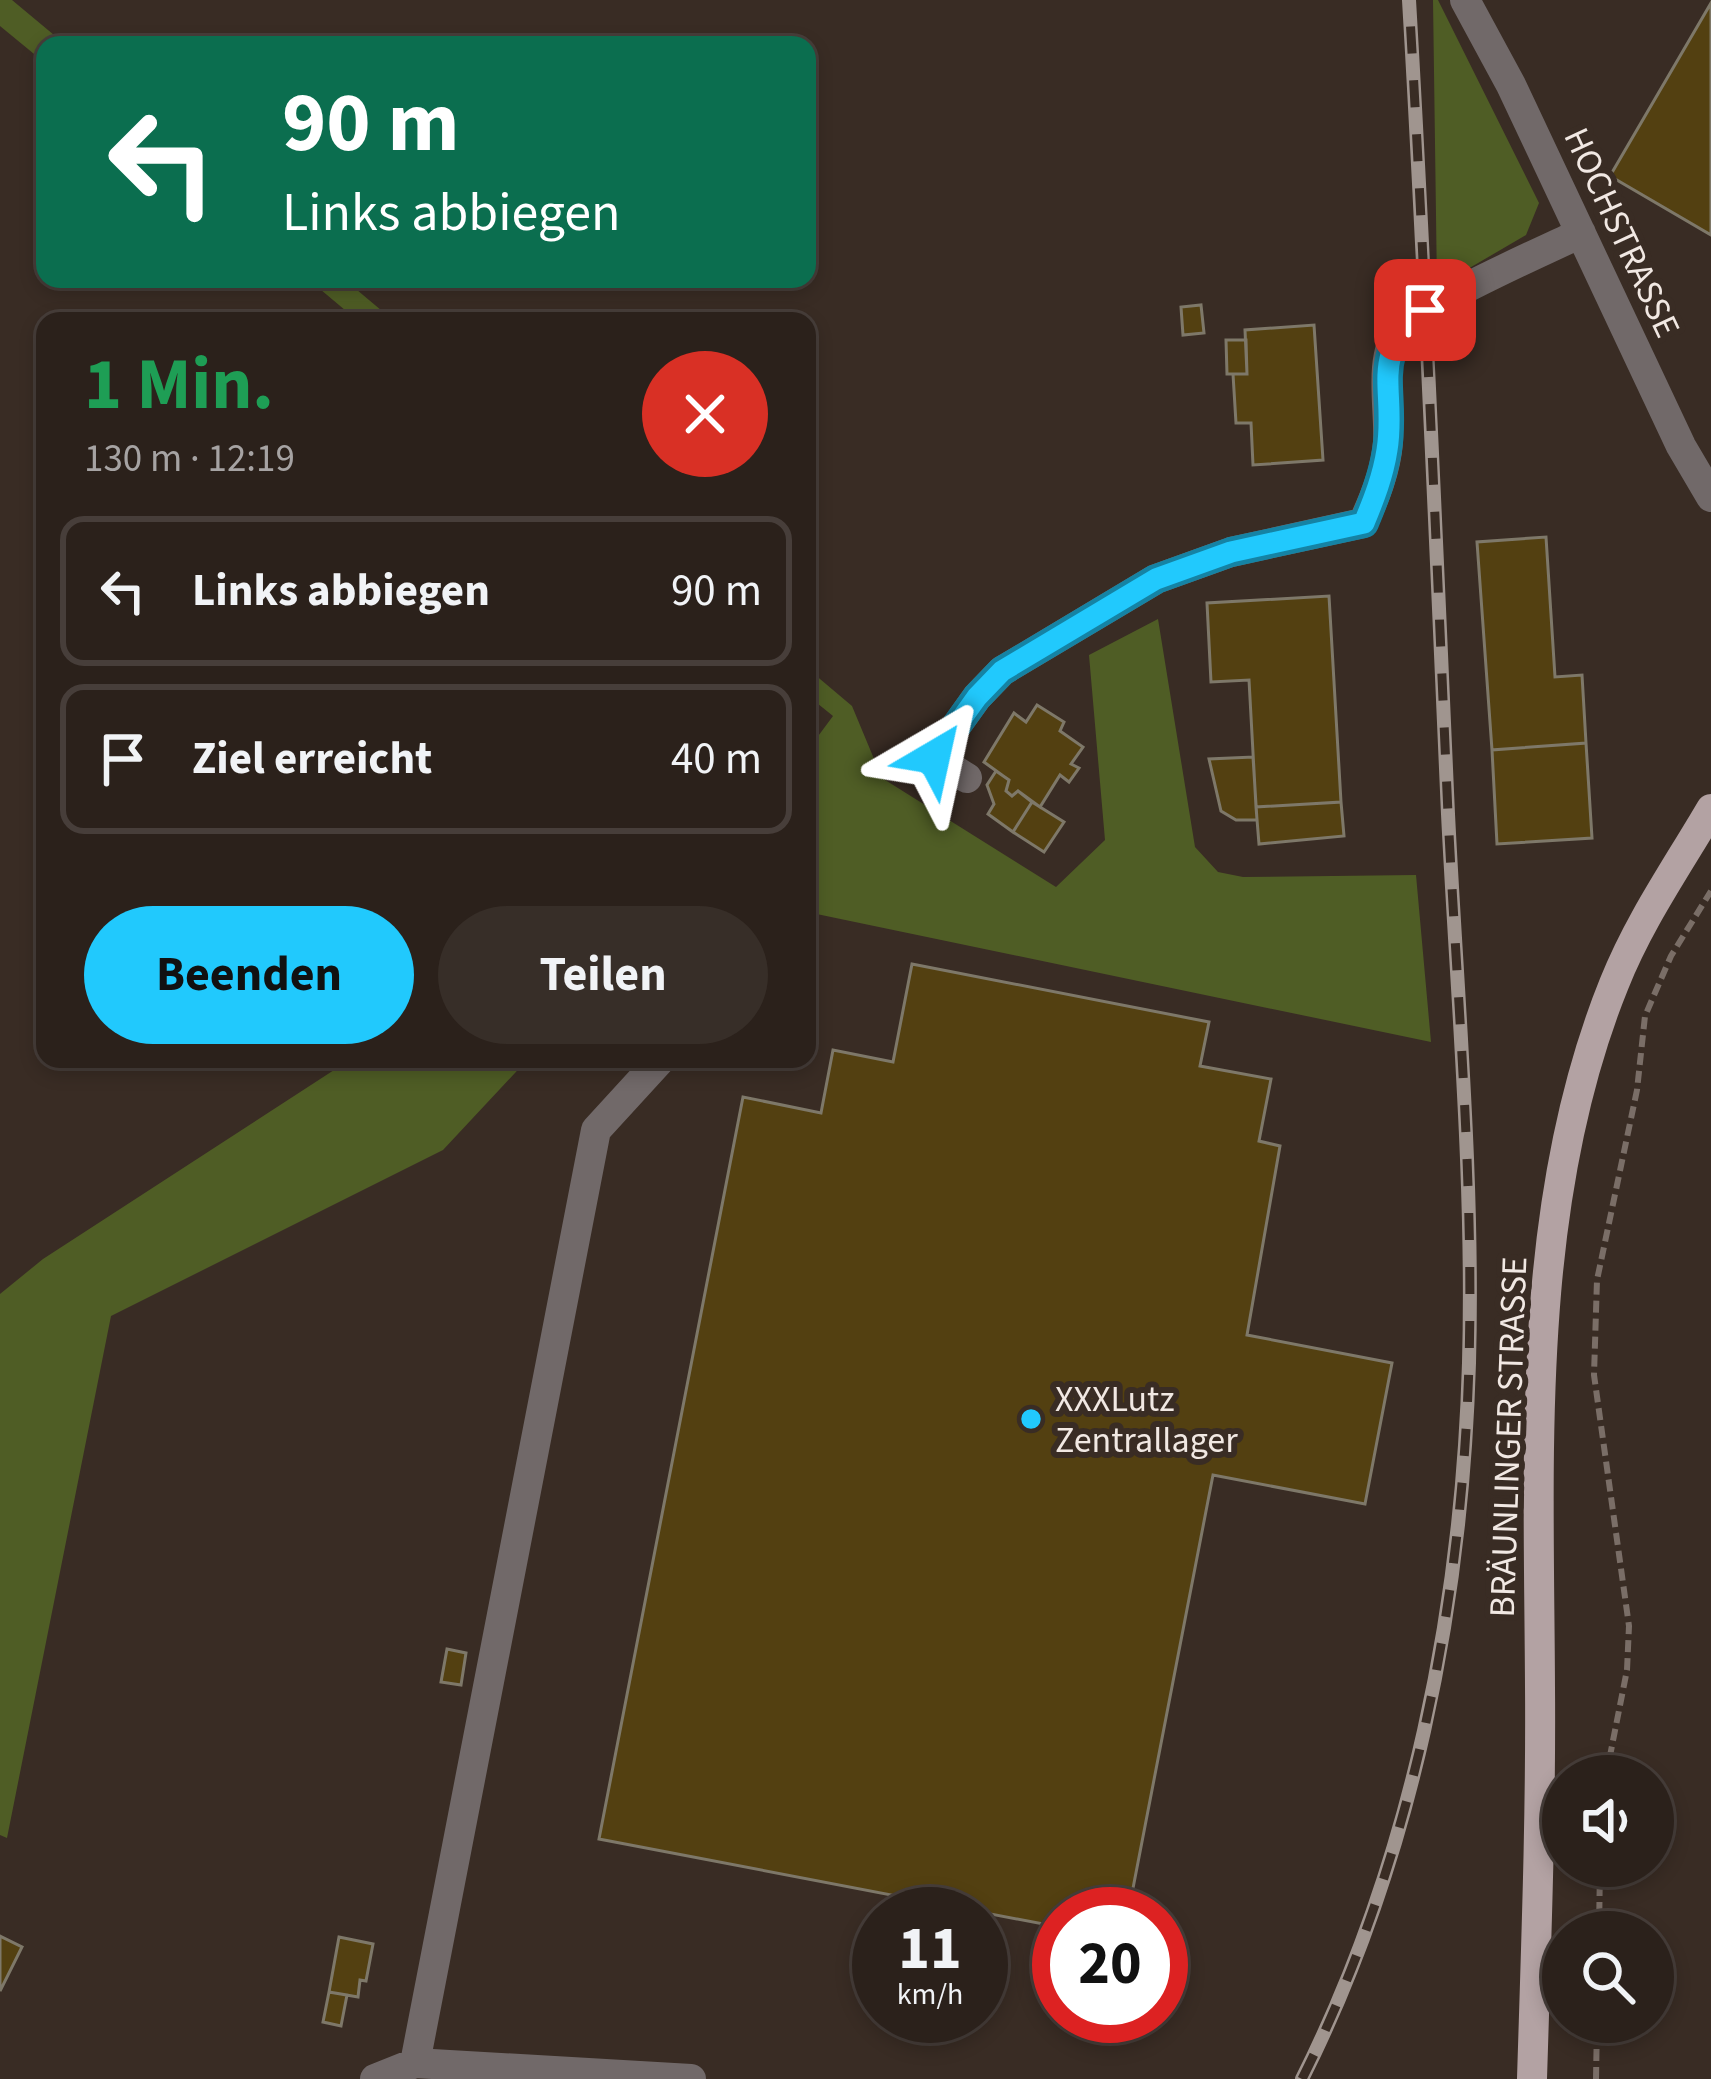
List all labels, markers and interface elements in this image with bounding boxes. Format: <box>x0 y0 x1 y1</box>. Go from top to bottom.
text: 90 m <box>282 64 460 184</box>
icon: left <box>84 84 240 240</box>
street label: HOCHSTRASSE <box>1551 119 1693 346</box>
text: Links abbiegen <box>282 175 621 252</box>
pin <box>1374 259 1476 361</box>
icon: arrive <box>1392 277 1458 343</box>
text: 1 Min. <box>84 334 274 437</box>
button: close <box>642 351 768 477</box>
text: 130 m · 12:19 <box>84 431 295 487</box>
icon: left <box>90 558 156 624</box>
text: Links abbiegen <box>192 559 490 623</box>
text: 90 m <box>671 559 762 623</box>
position arrow <box>871 694 997 820</box>
icon: arrive <box>90 726 156 792</box>
text: Ziel erreicht <box>192 727 432 791</box>
text: 40 m <box>671 727 762 791</box>
button: Beenden <box>84 906 414 1044</box>
button: Teilen <box>438 906 768 1044</box>
street label: BRÄUNLINGER STRASSE <box>1477 1256 1540 1618</box>
place label: XXXLutz Zentrallager <box>1055 1374 1238 1466</box>
marker: XXXLutz Zentrallager <box>1018 1406 1044 1432</box>
map controls <box>1542 1755 1674 2043</box>
button: sound <box>1542 1755 1674 1887</box>
speed limit sign: 20 <box>1032 1887 1188 2043</box>
text: 11 <box>898 1907 962 1992</box>
button: search <box>1542 1911 1674 2043</box>
text: km/h <box>897 1973 963 2016</box>

